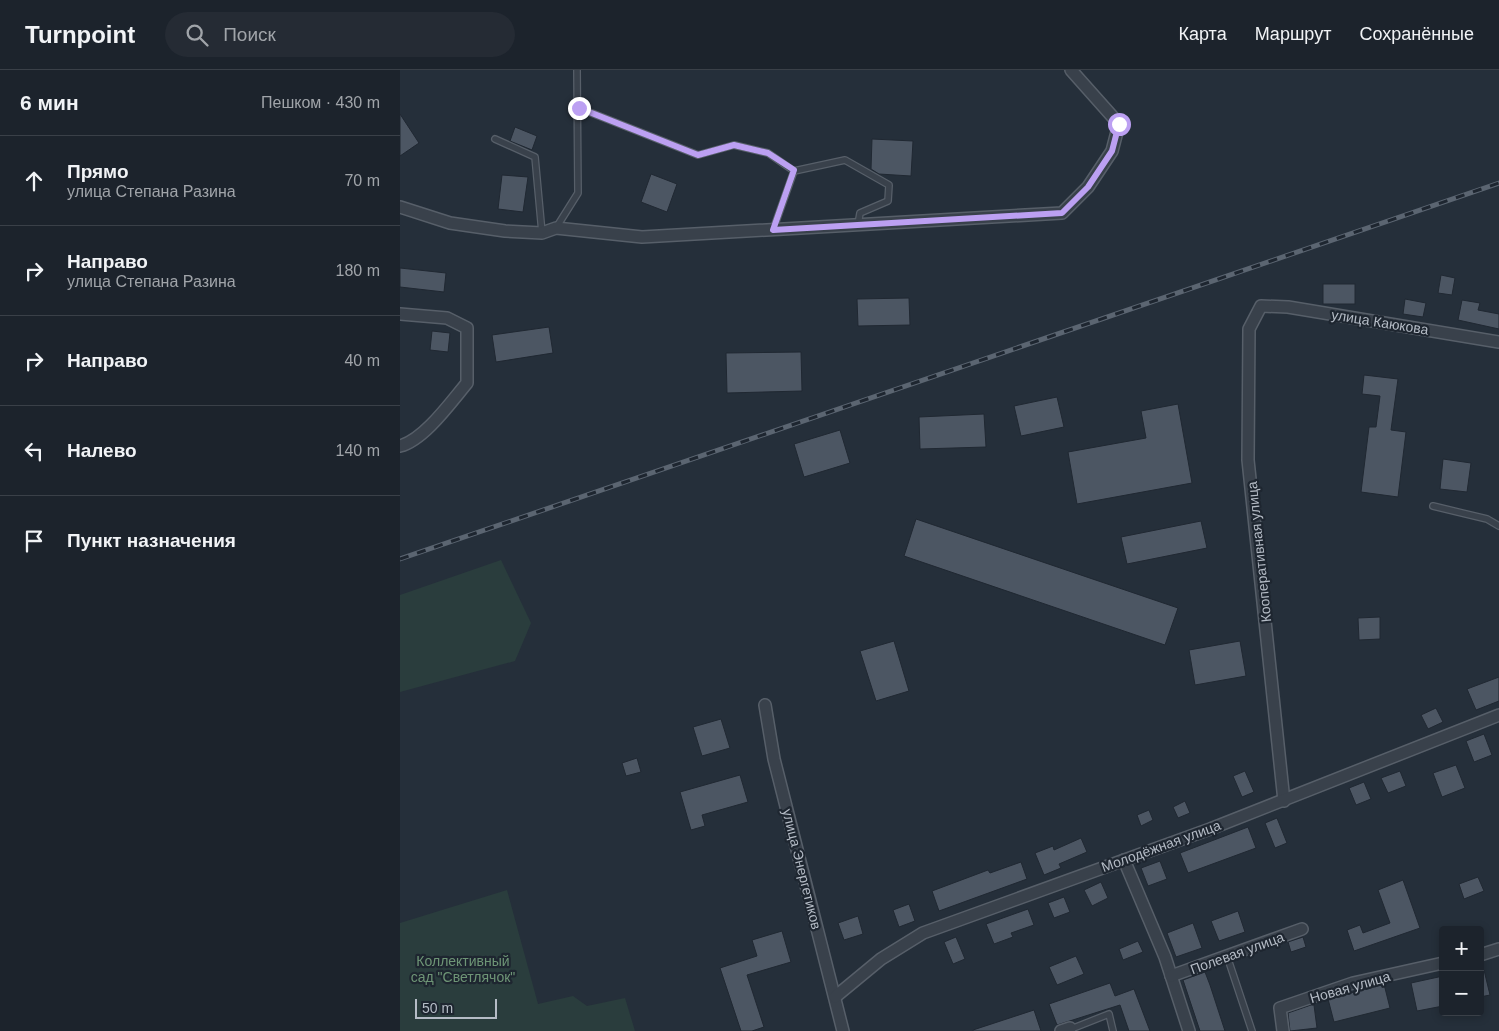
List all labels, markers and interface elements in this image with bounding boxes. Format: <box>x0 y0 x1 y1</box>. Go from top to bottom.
search box <box>165 12 515 57</box>
text: Turnpoint <box>25 21 135 48</box>
icon: search <box>183 21 211 49</box>
text: Поиск <box>223 24 276 45</box>
text: Карта <box>1179 24 1227 44</box>
text: Маршрут <box>1255 24 1331 44</box>
text: Сохранённые <box>1359 24 1474 44</box>
text: 6 мин <box>20 91 79 114</box>
text: Пешком · 430 m <box>261 94 380 111</box>
route end <box>568 97 591 120</box>
route start <box>1108 113 1131 136</box>
text: Прямо <box>67 161 129 182</box>
icon: ahead <box>20 167 48 195</box>
text: 70 m <box>344 172 380 189</box>
text: улица Степана Разина <box>67 183 236 200</box>
text: Направо <box>67 251 148 272</box>
icon: right <box>20 257 48 285</box>
text: 180 m <box>336 262 380 279</box>
text: улица Степана Разина <box>67 273 236 290</box>
street label: улица Каюкова <box>1330 306 1430 338</box>
icon: right <box>20 347 48 375</box>
text: Направо <box>67 350 148 371</box>
text: 40 m <box>344 352 380 369</box>
icon: left <box>20 437 48 465</box>
text: Налево <box>67 440 137 461</box>
text: 140 m <box>336 442 380 459</box>
street label: Кооперативная улица <box>1244 481 1274 623</box>
icon: arrive <box>20 527 48 555</box>
text: Пункт назначения <box>67 530 236 551</box>
street label: улица Энергетиков <box>779 807 825 931</box>
street label: Молодёжная улица <box>1099 817 1223 875</box>
map controls <box>1439 926 1484 1016</box>
button: + <box>1439 926 1484 971</box>
street label: Полевая улица <box>1188 929 1286 977</box>
park label: Коллективный сад "Светлячок" <box>411 953 515 985</box>
street label: Новая улица <box>1308 968 1392 1006</box>
button: − <box>1439 971 1484 1016</box>
scale bar <box>415 996 498 1019</box>
text: 50 m <box>422 1000 453 1016</box>

